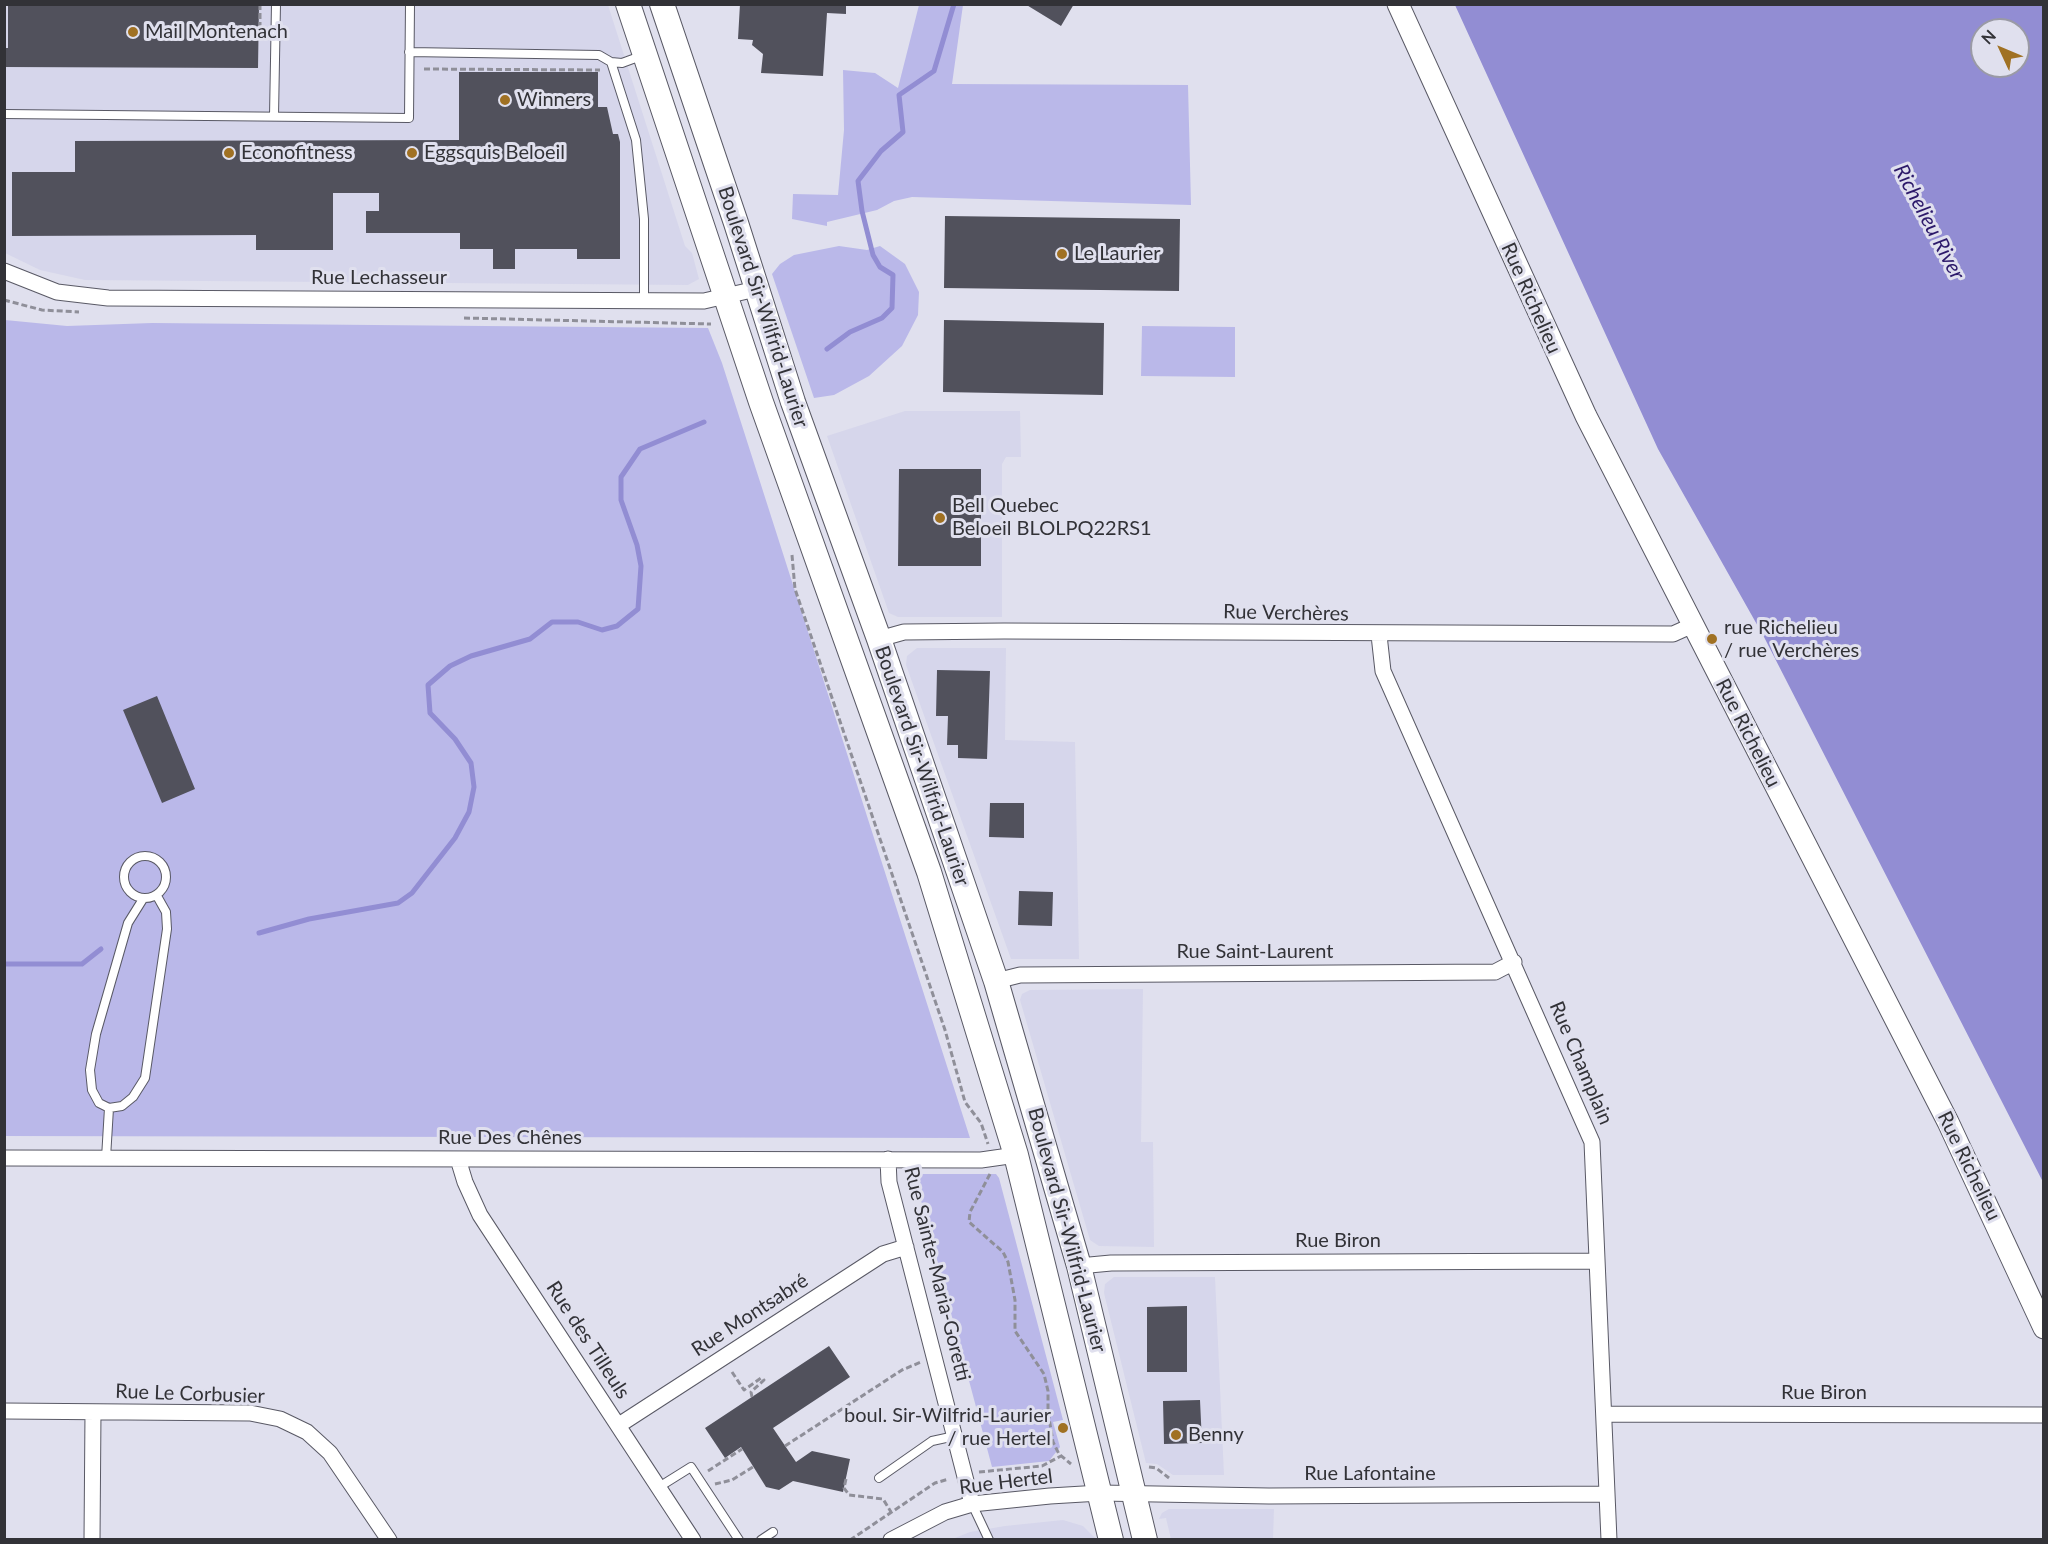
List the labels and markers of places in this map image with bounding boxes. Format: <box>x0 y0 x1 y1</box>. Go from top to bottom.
place label: Mail Montenach <box>145 20 288 44</box>
marker: Mail Montenach <box>126 25 140 39</box>
place label: Winners <box>517 88 591 112</box>
marker: Winners <box>498 93 512 107</box>
place label: Econofitness <box>241 141 353 165</box>
place label: Eggsquis Beloeil <box>424 141 565 165</box>
marker: Econofitness <box>222 146 236 160</box>
marker: Eggsquis Beloeil <box>405 146 419 160</box>
place label: Le Laurier <box>1074 242 1160 266</box>
marker: Le Laurier <box>1055 247 1069 261</box>
place label: Bell Quebec Beloeil BLOLPQ22RS1 <box>952 494 1152 541</box>
marker: Bell Quebec Beloeil BLOLPQ22RS1 <box>933 511 947 525</box>
place label: rue Richelieu / rue Verchères <box>1724 616 1859 663</box>
marker: rue Richelieu / rue Verchères <box>1705 632 1719 646</box>
place label: boul. Sir-Wilfrid-Laurier / rue Hertel <box>844 1404 1051 1451</box>
marker: boul. Sir-Wilfrid-Laurier / rue Hertel <box>1056 1421 1070 1435</box>
place label: Benny <box>1188 1423 1244 1447</box>
marker: Benny <box>1169 1428 1183 1442</box>

